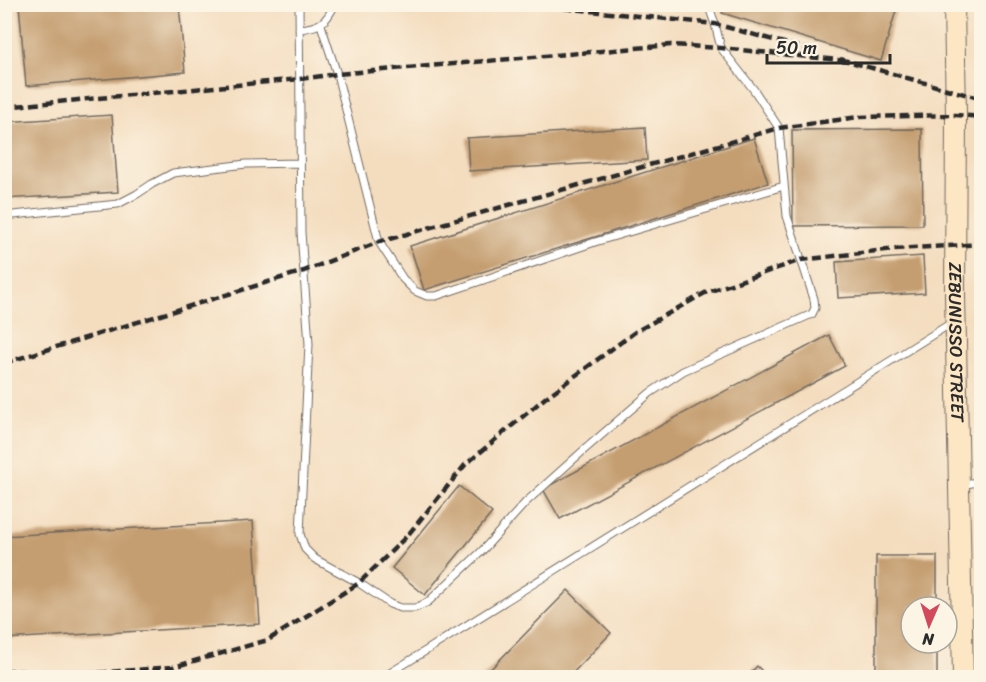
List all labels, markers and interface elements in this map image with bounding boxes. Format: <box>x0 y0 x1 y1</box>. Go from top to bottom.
scale bar <box>767 27 890 65</box>
text: 50 m <box>776 32 817 64</box>
street label: ZEBUNISSO STREET <box>939 262 974 423</box>
north arrow <box>899 595 959 655</box>
text: N <box>921 625 936 654</box>

